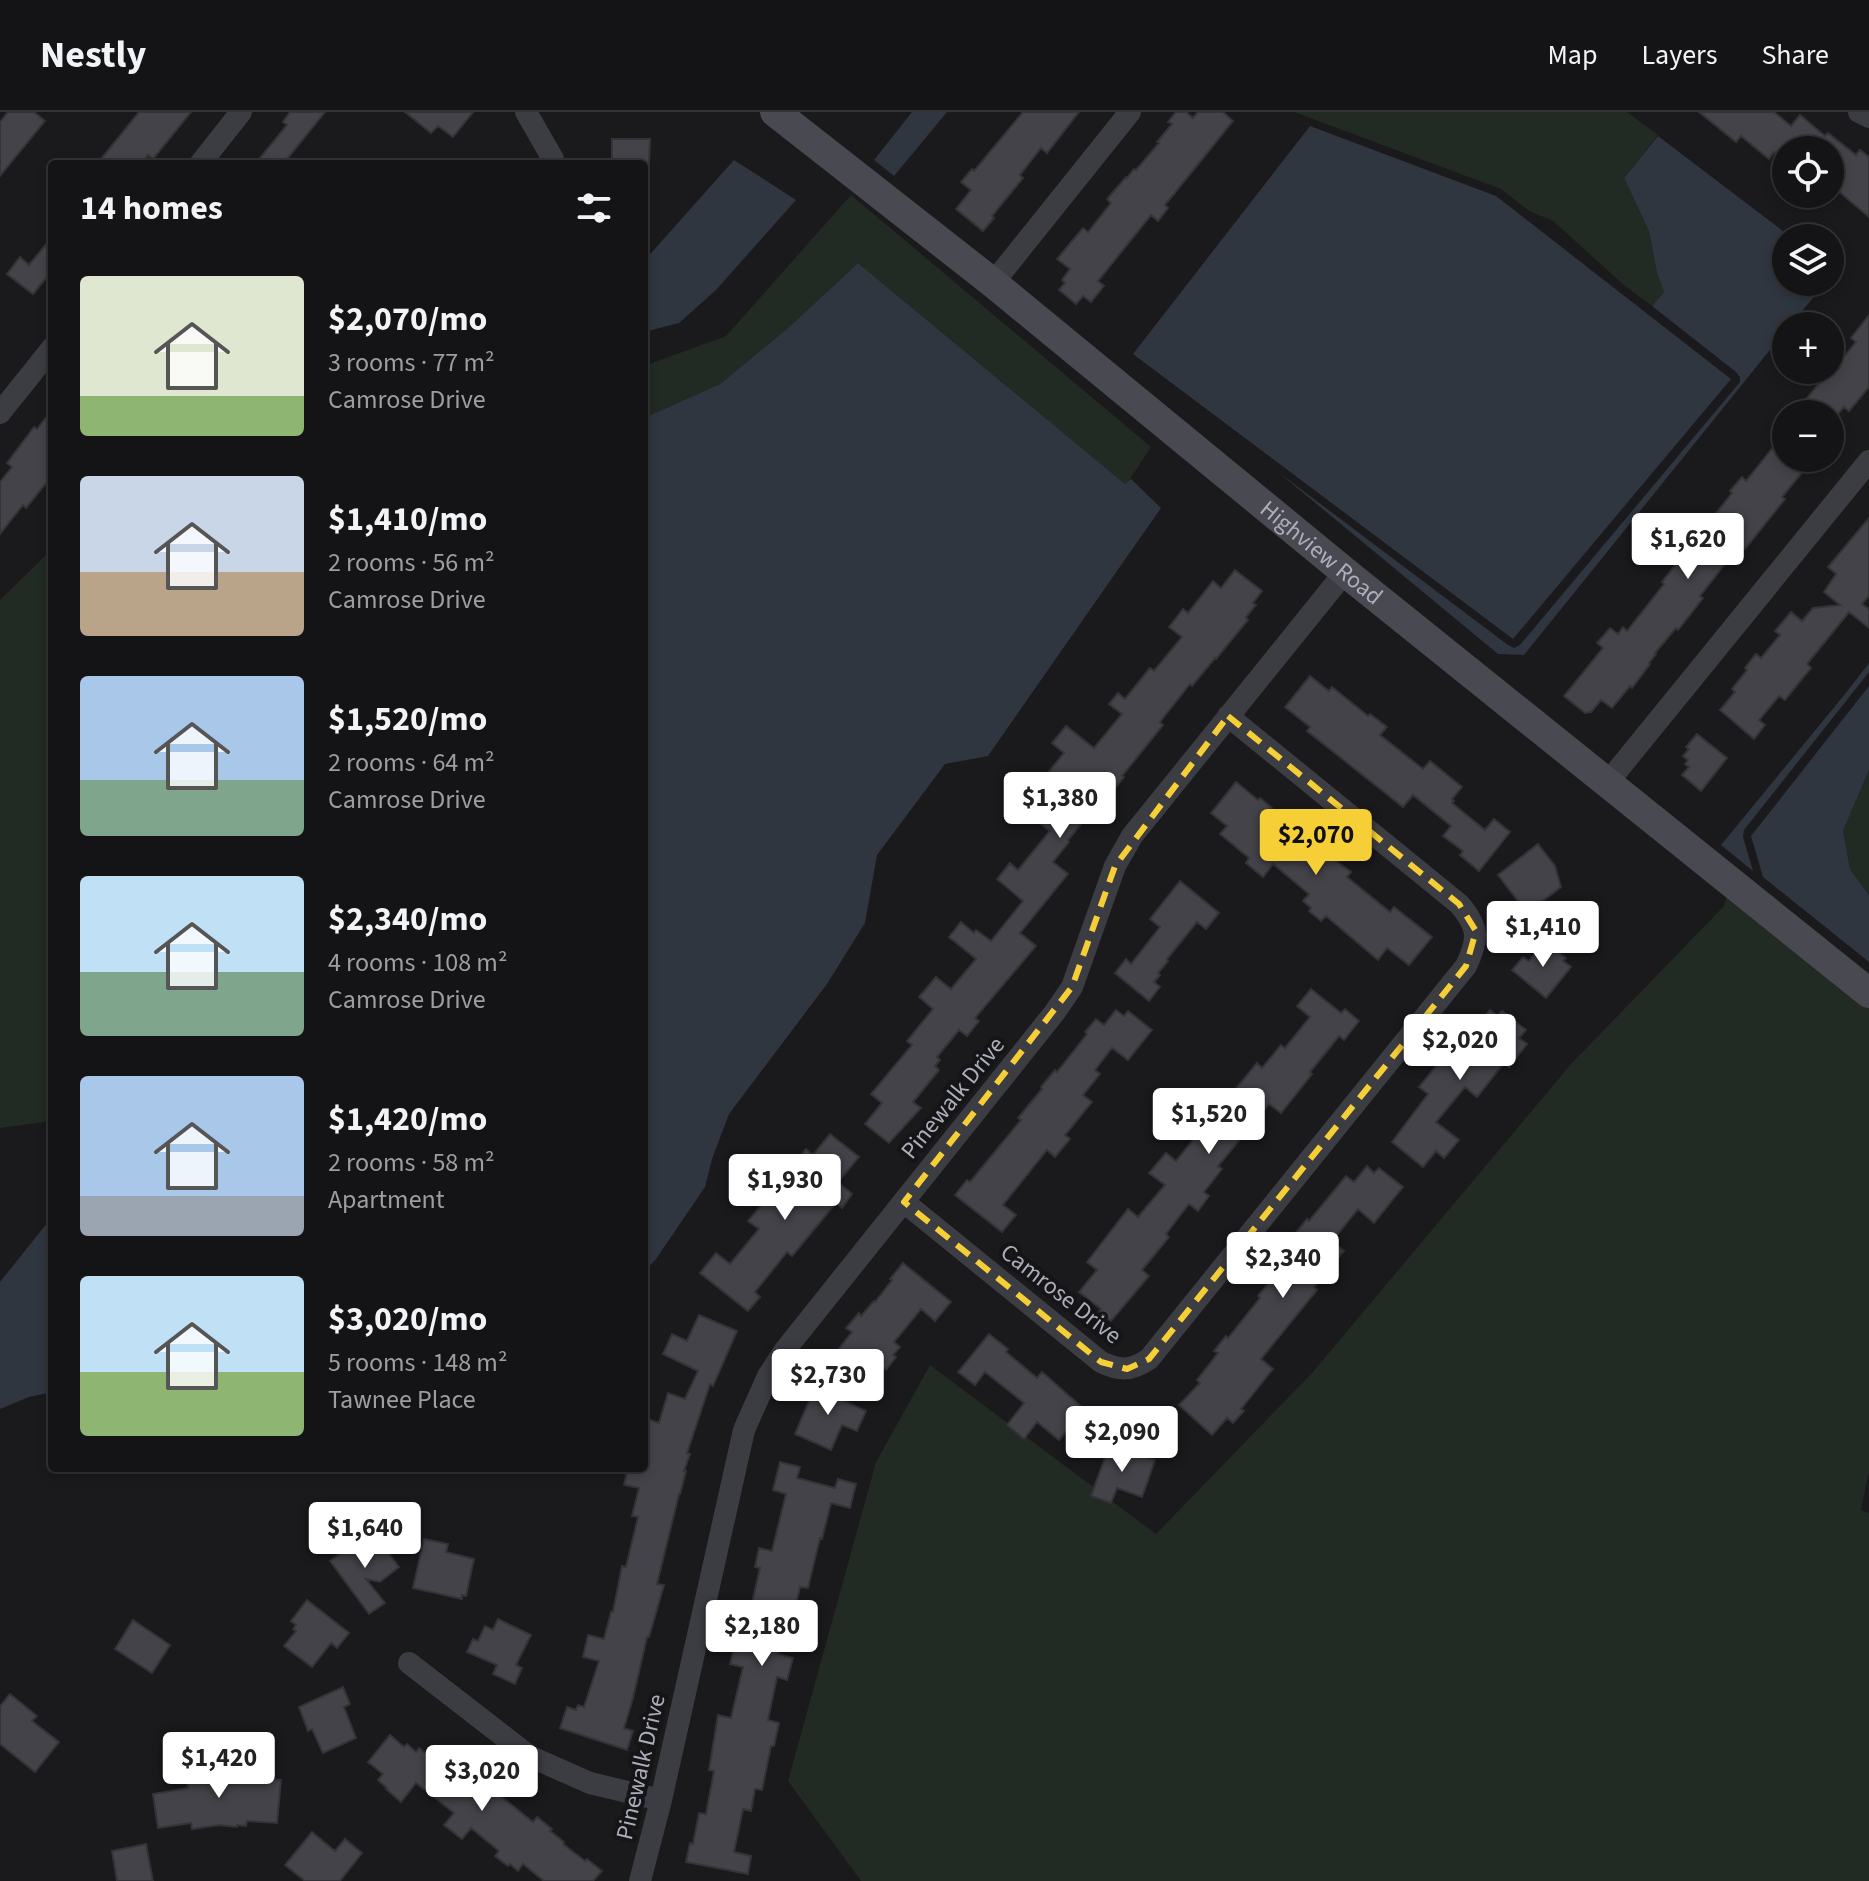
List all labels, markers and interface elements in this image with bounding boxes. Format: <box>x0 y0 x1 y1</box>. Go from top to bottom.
text: Nestly <box>40 28 146 82</box>
text: Map <box>1547 35 1597 75</box>
text: Layers <box>1641 35 1717 75</box>
text: Share <box>1761 35 1829 75</box>
map controls <box>1772 136 1844 472</box>
button: locate <box>1772 136 1844 208</box>
text: 14 homes <box>80 184 223 233</box>
icon: filters <box>572 186 616 230</box>
button: layers <box>1772 224 1844 296</box>
text: $2,070/mo <box>328 295 488 344</box>
icon: home <box>144 308 240 404</box>
button: + <box>1772 312 1844 384</box>
text: 3 rooms · 77 m² <box>328 344 495 381</box>
text: Camrose Drive <box>328 381 486 418</box>
button: − <box>1772 400 1844 472</box>
street label: Highview Road <box>1253 492 1390 613</box>
text: $1,410/mo <box>328 495 488 544</box>
icon: home <box>144 508 240 604</box>
pin: $1,620 <box>1623 513 1753 581</box>
text: $1,620 <box>1650 520 1726 557</box>
text: 2 rooms · 56 m² <box>328 544 495 581</box>
text: Camrose Drive <box>328 581 486 618</box>
text: $1,520/mo <box>328 695 488 744</box>
icon: home <box>144 708 240 804</box>
text: 2 rooms · 64 m² <box>328 744 495 781</box>
pin: $1,380 <box>995 772 1125 840</box>
text: $1,380 <box>1022 779 1098 816</box>
text: Camrose Drive <box>328 781 486 818</box>
pin: $2,070 <box>1251 809 1381 877</box>
text: $2,070 <box>1278 816 1354 853</box>
text: $2,340/mo <box>328 895 488 944</box>
pin: $1,410 <box>1478 901 1608 969</box>
icon: home <box>144 908 240 1004</box>
text: $1,410 <box>1505 908 1581 945</box>
text: 4 rooms · 108 m² <box>328 944 507 981</box>
text: Camrose Drive <box>328 981 486 1018</box>
pin: $2,020 <box>1395 1014 1525 1082</box>
text: $2,020 <box>1422 1021 1498 1058</box>
street label: Pinewalk Drive <box>893 1029 1013 1167</box>
pin: $1,520 <box>1144 1088 1274 1156</box>
text: $1,420/mo <box>328 1095 488 1144</box>
text: $1,520 <box>1171 1095 1247 1132</box>
icon: home <box>144 1108 240 1204</box>
text: 2 rooms · 58 m² <box>328 1144 495 1181</box>
pin: $1,930 <box>720 1154 850 1222</box>
text: $1,930 <box>747 1161 823 1198</box>
text: Apartment <box>328 1181 445 1218</box>
pin: $2,340 <box>1218 1232 1348 1300</box>
street label: Camrose Drive <box>993 1235 1129 1353</box>
text: $2,340 <box>1245 1239 1321 1276</box>
text: $3,020/mo <box>328 1295 488 1344</box>
icon: home <box>144 1308 240 1404</box>
text: 5 rooms · 148 m² <box>328 1344 507 1381</box>
pin: $2,730 <box>763 1349 893 1417</box>
text: $2,730 <box>790 1356 866 1393</box>
text: Tawnee Place <box>328 1381 476 1418</box>
pin: $2,090 <box>1057 1406 1187 1474</box>
text: $2,090 <box>1084 1413 1160 1450</box>
pin: $1,640 <box>300 1502 430 1570</box>
text: $1,640 <box>327 1509 403 1546</box>
pin: $2,180 <box>697 1600 827 1668</box>
text: $2,180 <box>724 1607 800 1644</box>
street label: Pinewalk Drive <box>607 1691 675 1843</box>
pin: $1,420 <box>154 1732 284 1800</box>
text: $1,420 <box>181 1739 257 1776</box>
pin: $3,020 <box>417 1745 547 1813</box>
text: $3,020 <box>444 1752 520 1789</box>

